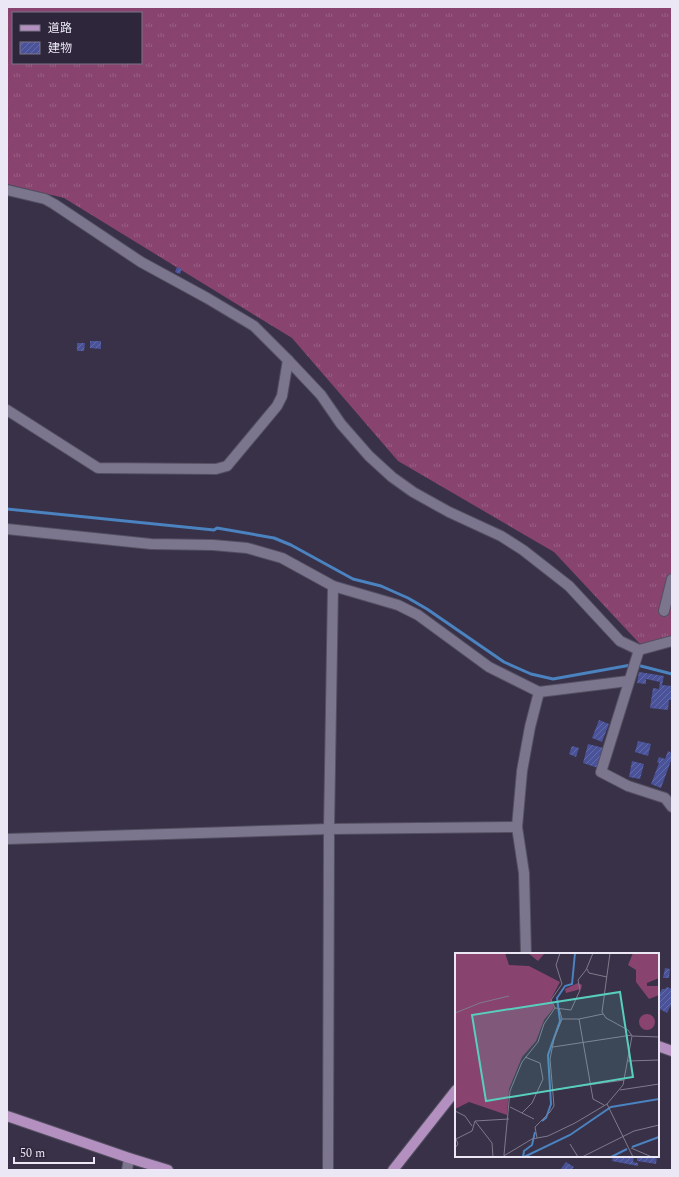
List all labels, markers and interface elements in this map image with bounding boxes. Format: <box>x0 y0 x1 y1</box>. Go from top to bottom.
legend <box>12 12 142 64</box>
text: 道路 <box>48 19 72 38</box>
text: 建物 <box>48 39 72 58</box>
inset map <box>455 953 659 1157</box>
scale bar <box>14 1139 94 1165</box>
text: 50 m <box>20 1144 45 1163</box>

